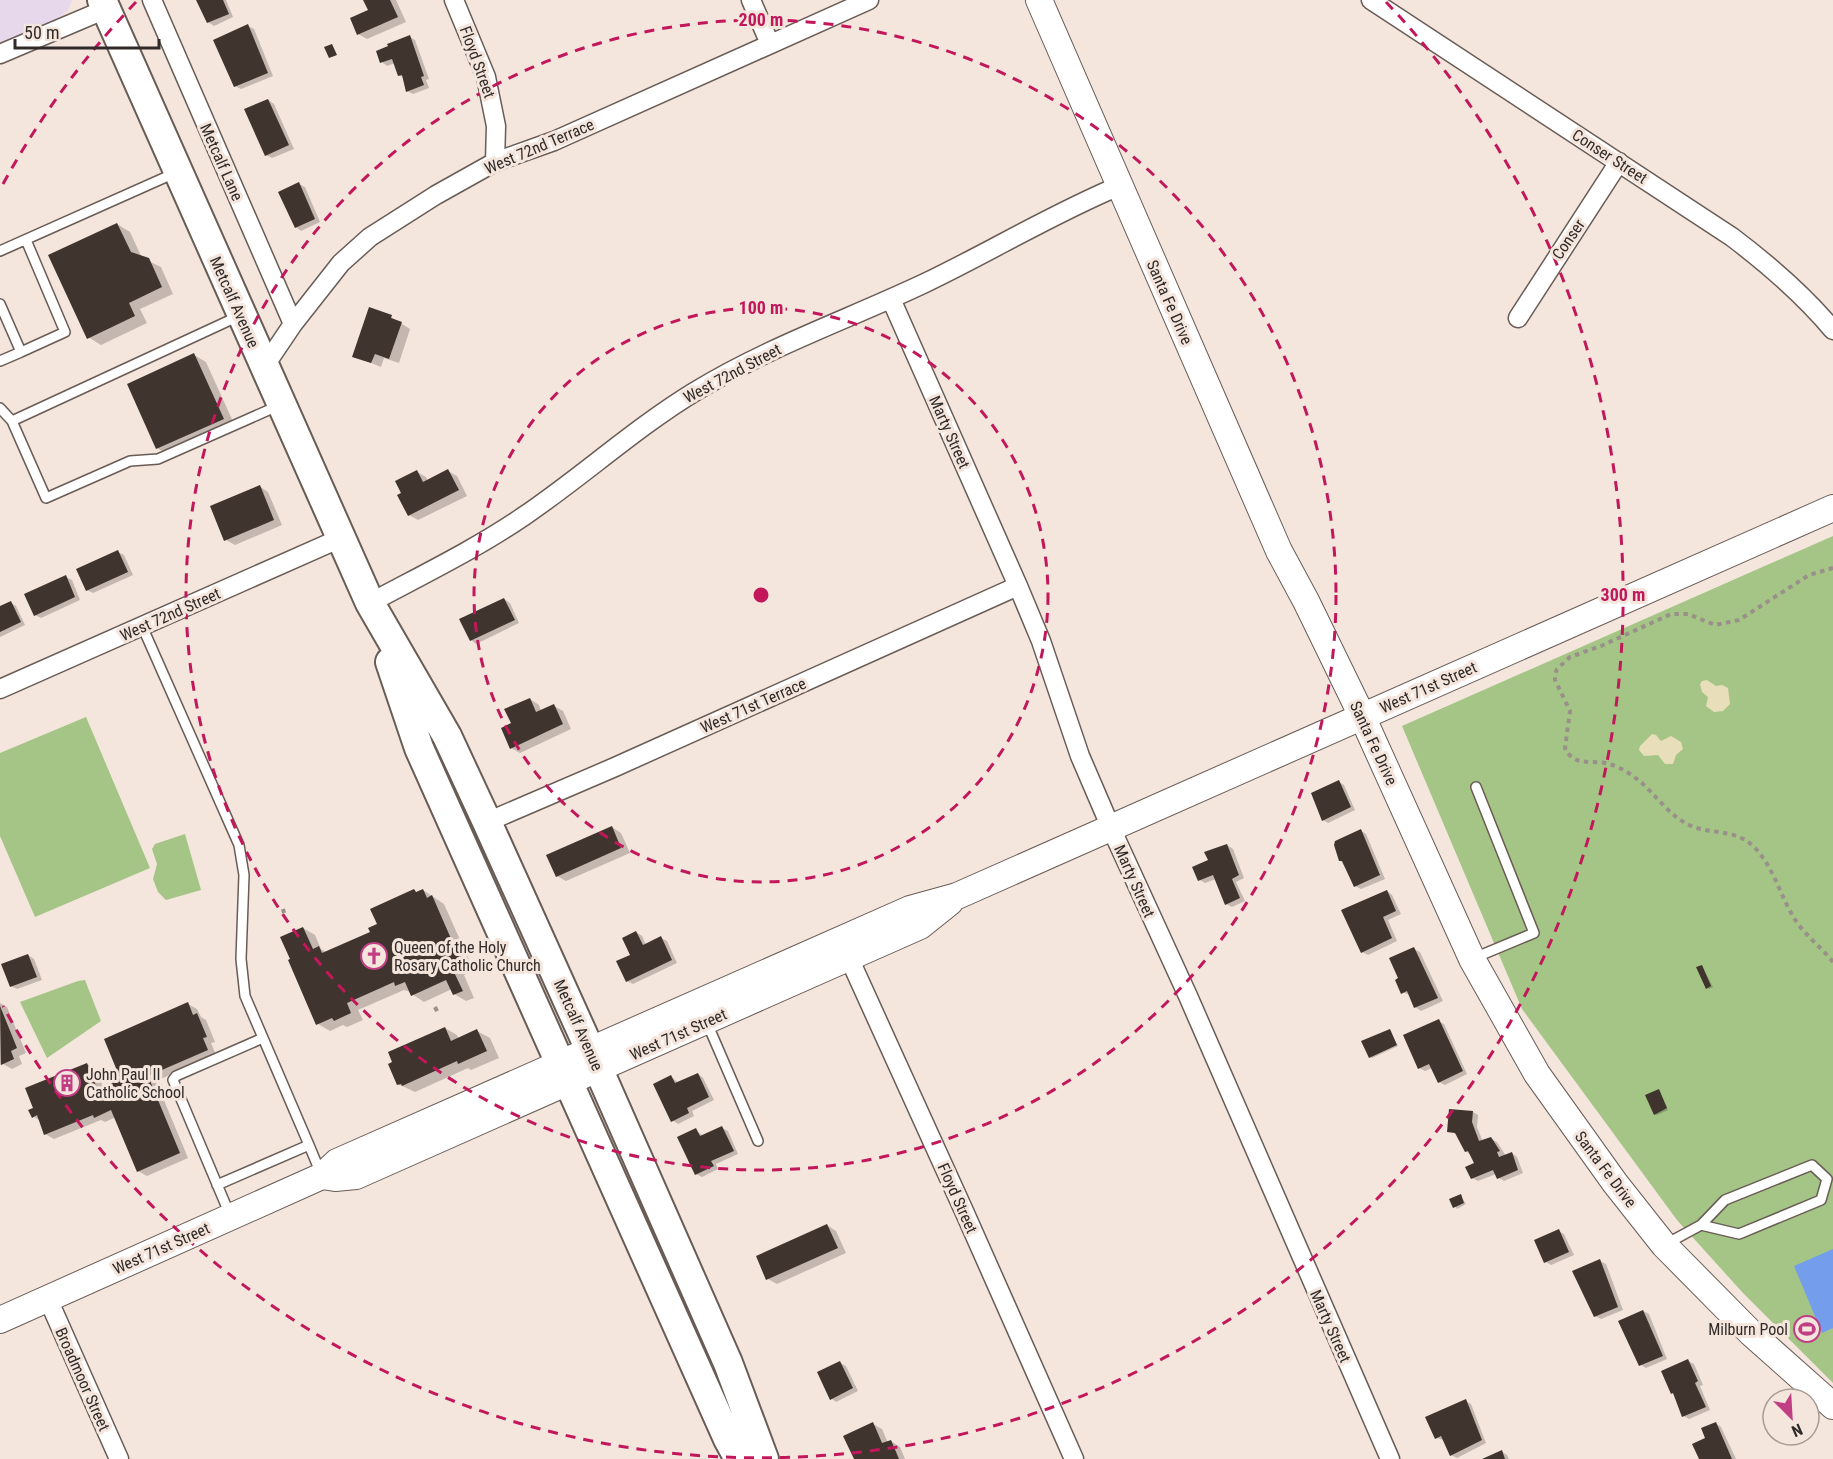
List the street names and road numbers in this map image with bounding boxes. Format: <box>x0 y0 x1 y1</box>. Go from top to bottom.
street label: Floyd Street <box>456 24 499 101</box>
street label: West 72nd Terrace <box>482 115 597 178</box>
street label: Metcalf Lane <box>196 121 247 204</box>
street label: Conser Street <box>1569 125 1651 188</box>
street label: Conser <box>1548 215 1589 263</box>
street label: Metcalf Avenue <box>206 254 263 351</box>
street label: Santa Fe Drive <box>1142 257 1197 347</box>
street label: West 72nd Street <box>680 340 785 407</box>
street label: Marty Street <box>925 393 974 472</box>
street label: West 72nd Street <box>117 584 224 645</box>
street label: West 71st Street <box>1377 657 1480 717</box>
street label: West 71st Terrace <box>698 674 809 737</box>
street label: Santa Fe Drive <box>1346 698 1401 788</box>
street label: Marty Street <box>1110 842 1159 921</box>
street label: Metcalf Avenue <box>550 977 607 1074</box>
street label: West 71st Street <box>627 1004 730 1064</box>
street label: Santa Fe Drive <box>1571 1127 1640 1211</box>
street label: Floyd Street <box>934 1160 982 1237</box>
street label: West 71st Street <box>110 1218 213 1278</box>
street label: Marty Street <box>1306 1287 1355 1366</box>
street label: Broadmoor Street <box>51 1325 114 1434</box>

